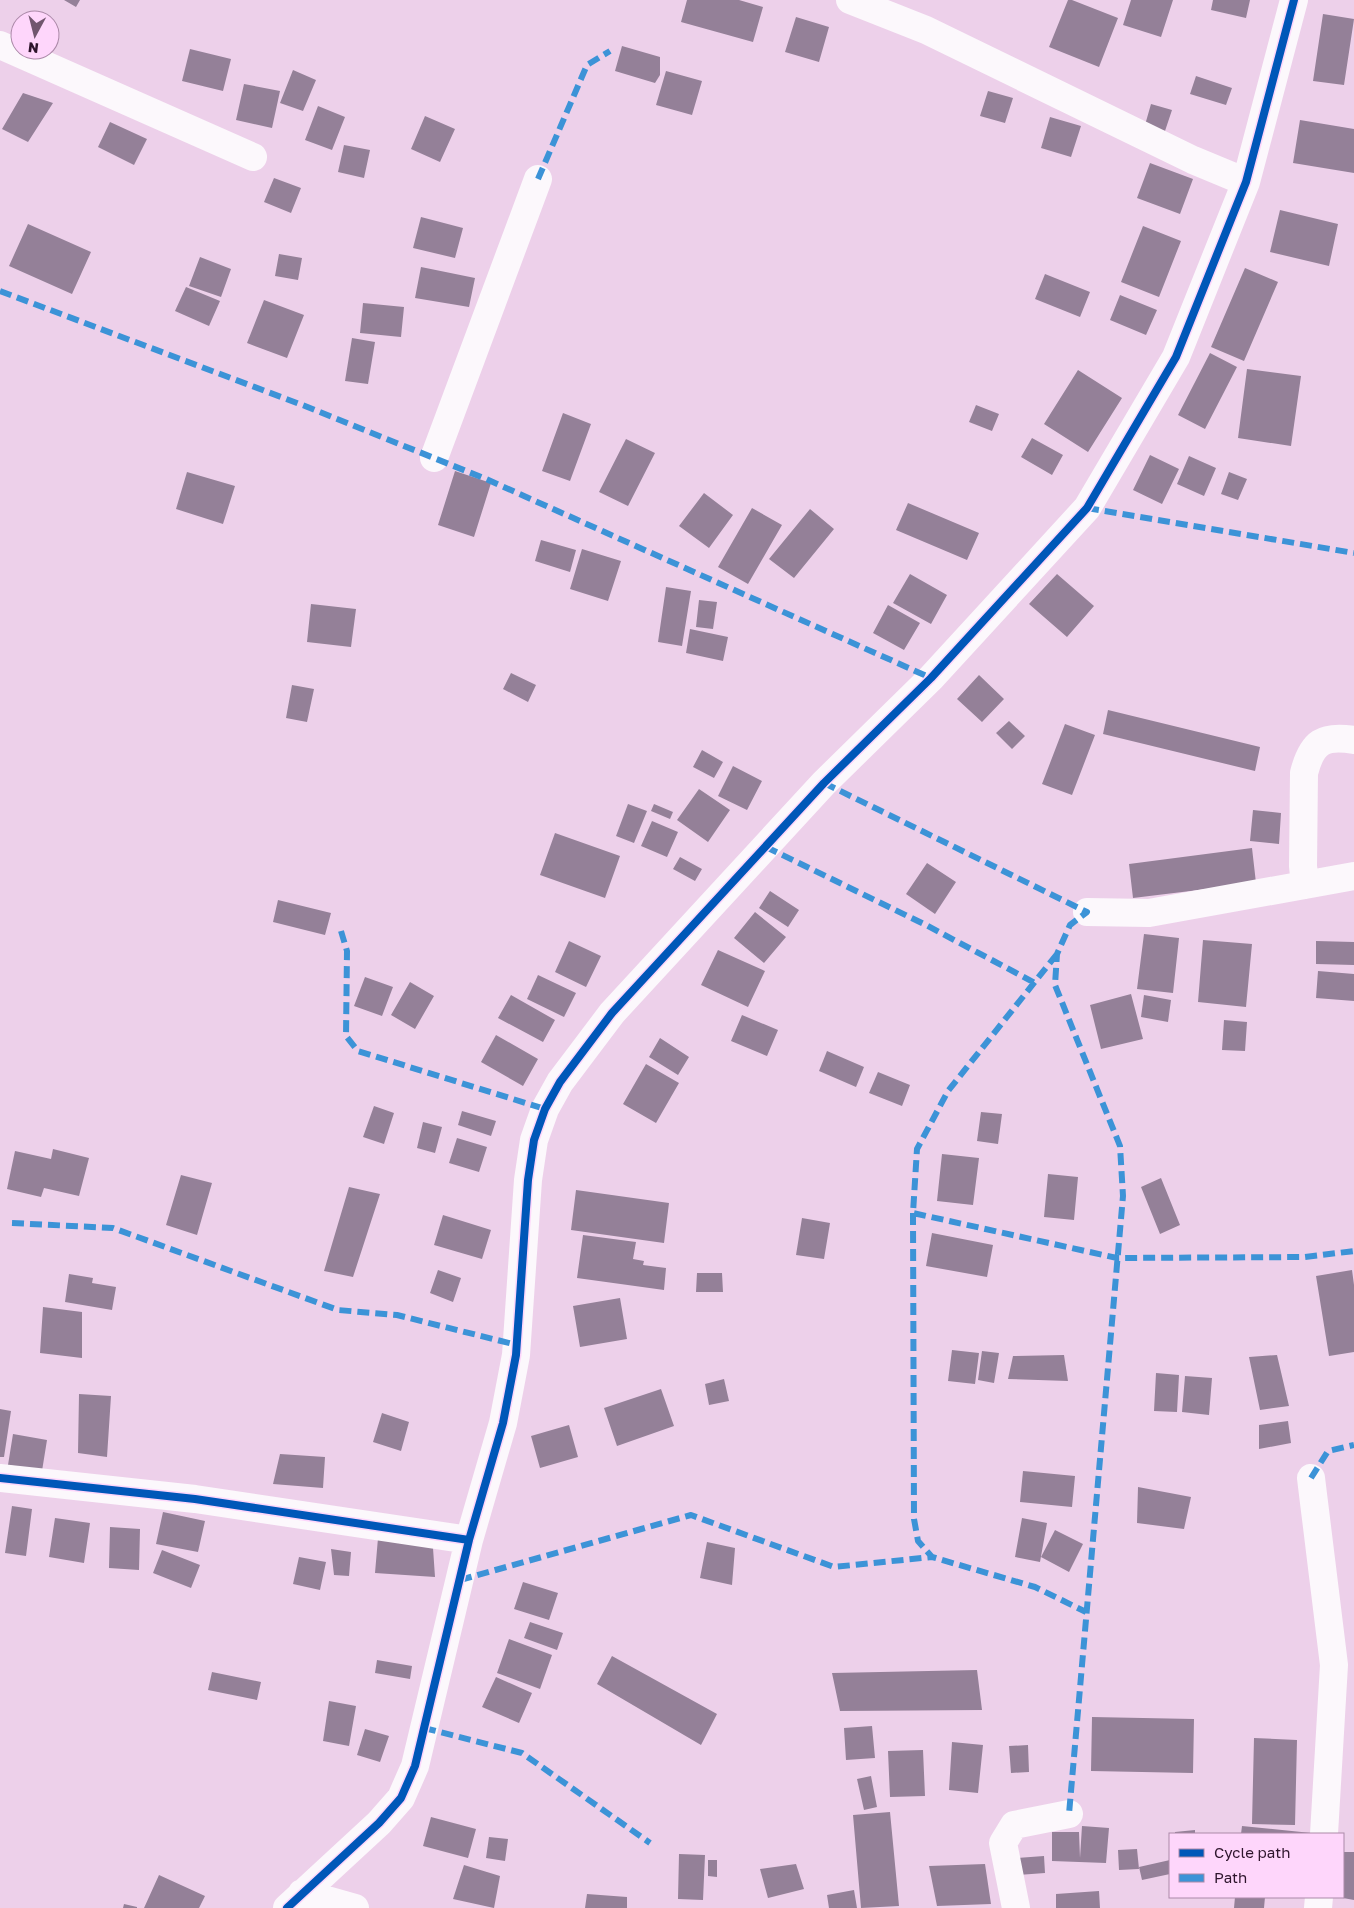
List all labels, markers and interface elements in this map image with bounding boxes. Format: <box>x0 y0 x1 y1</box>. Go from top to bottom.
north arrow <box>10 10 60 60</box>
text: N <box>27 39 40 57</box>
legend <box>1169 1833 1344 1898</box>
text: Cycle path <box>1214 1843 1290 1861</box>
text: Path <box>1214 1868 1247 1886</box>

